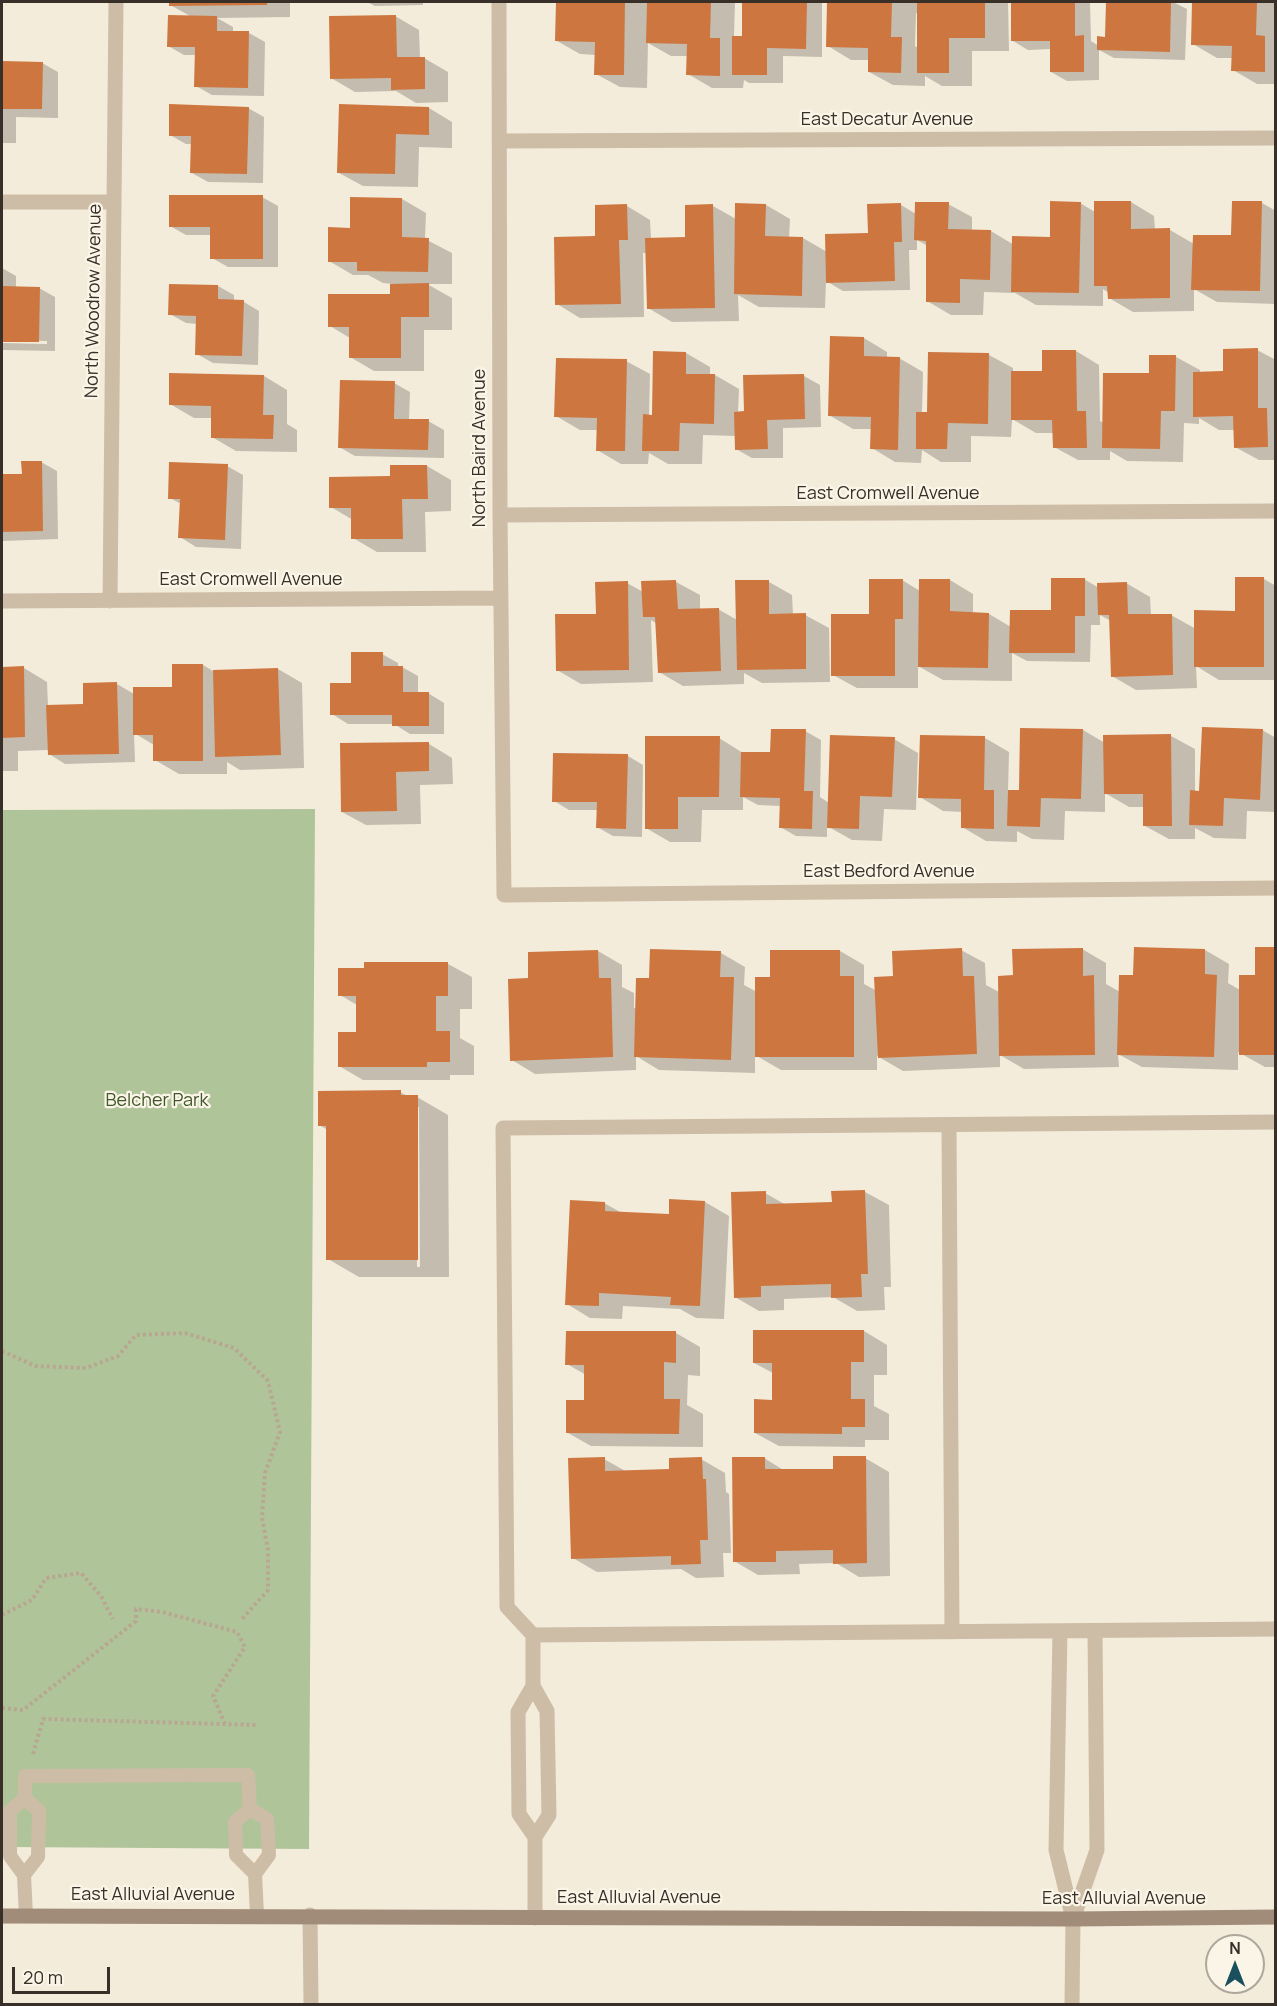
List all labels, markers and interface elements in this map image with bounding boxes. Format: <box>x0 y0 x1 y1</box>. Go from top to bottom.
street label: East Decatur Avenue <box>801 109 973 131</box>
street label: North Woodrow Avenue <box>82 204 106 398</box>
street label: North Baird Avenue <box>469 369 491 527</box>
street label: East Cromwell Avenue <box>796 483 980 505</box>
street label: East Cromwell Avenue <box>159 569 343 591</box>
street label: East Bedford Avenue <box>803 861 975 883</box>
park label: Belcher Park <box>106 1090 208 1112</box>
street label: East Alluvial Avenue <box>71 1884 235 1906</box>
street label: East Alluvial Avenue <box>557 1887 721 1909</box>
street label: East Alluvial Avenue <box>1042 1888 1206 1910</box>
north arrow <box>1205 1934 1265 1994</box>
text: N <box>1229 1937 1241 1959</box>
scale bar <box>15 1955 112 1993</box>
text: 20 m <box>23 1965 63 1989</box>

